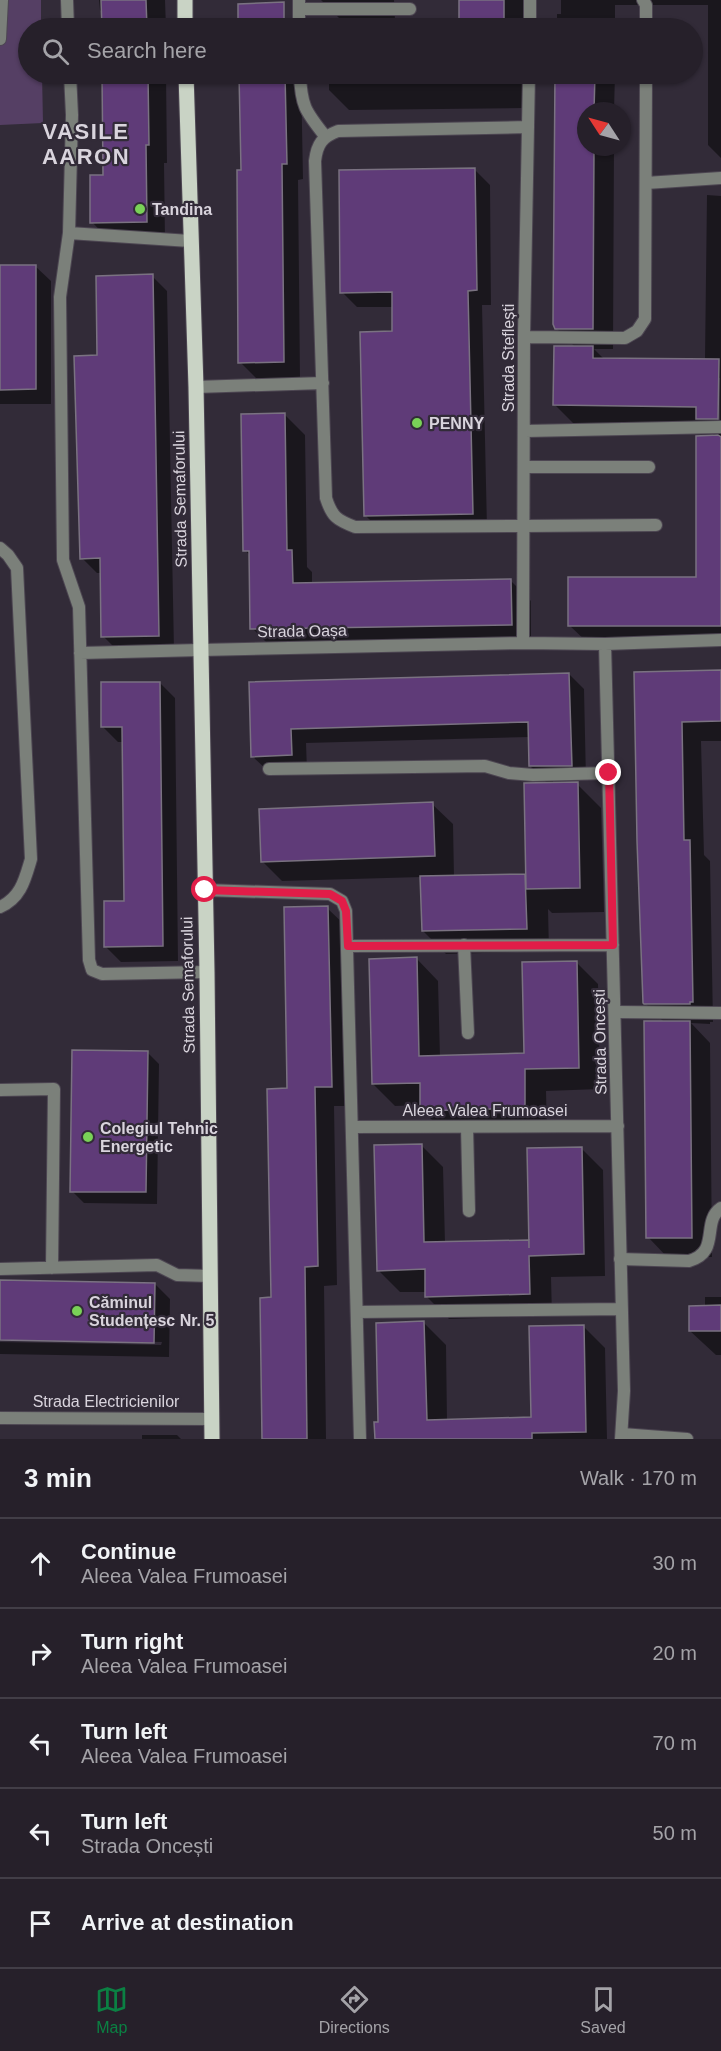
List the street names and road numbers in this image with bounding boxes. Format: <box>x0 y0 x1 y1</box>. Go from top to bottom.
street label: Strada Steflești <box>500 304 517 412</box>
street label: Strada Semaforului <box>170 430 190 568</box>
street label: Strada Oașa <box>257 622 347 640</box>
street label: Strada Semaforului <box>178 916 198 1054</box>
street label: Strada Oncești <box>591 989 609 1095</box>
street label: Aleea Valea Frumoasei <box>402 1102 568 1119</box>
street label: Strada Electricienilor <box>33 1393 180 1410</box>

